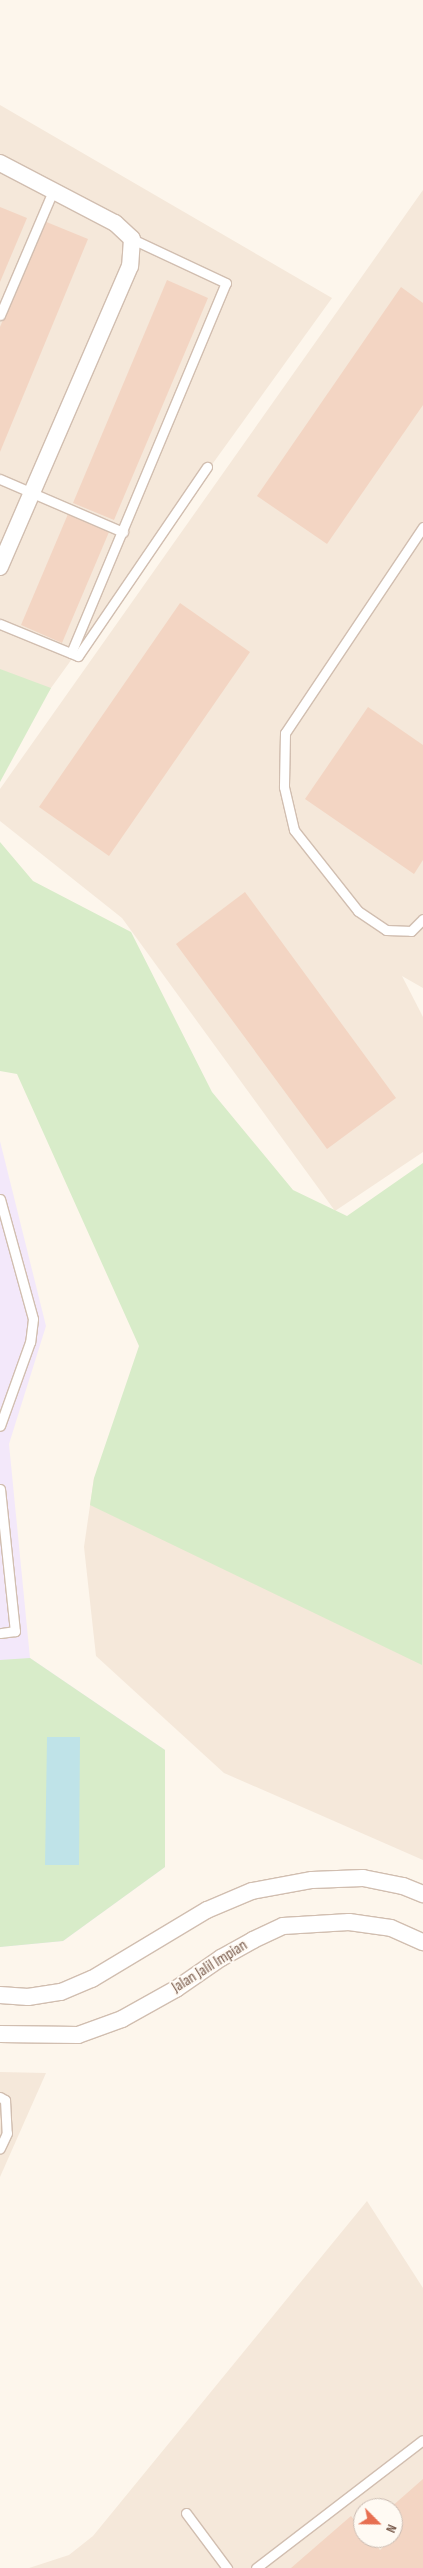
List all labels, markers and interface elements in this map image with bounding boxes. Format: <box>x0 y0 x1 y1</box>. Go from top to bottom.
street label: Jalan Jalil Impian <box>169 1936 251 1998</box>
north arrow <box>353 2498 403 2548</box>
text: N <box>382 2522 401 2535</box>

